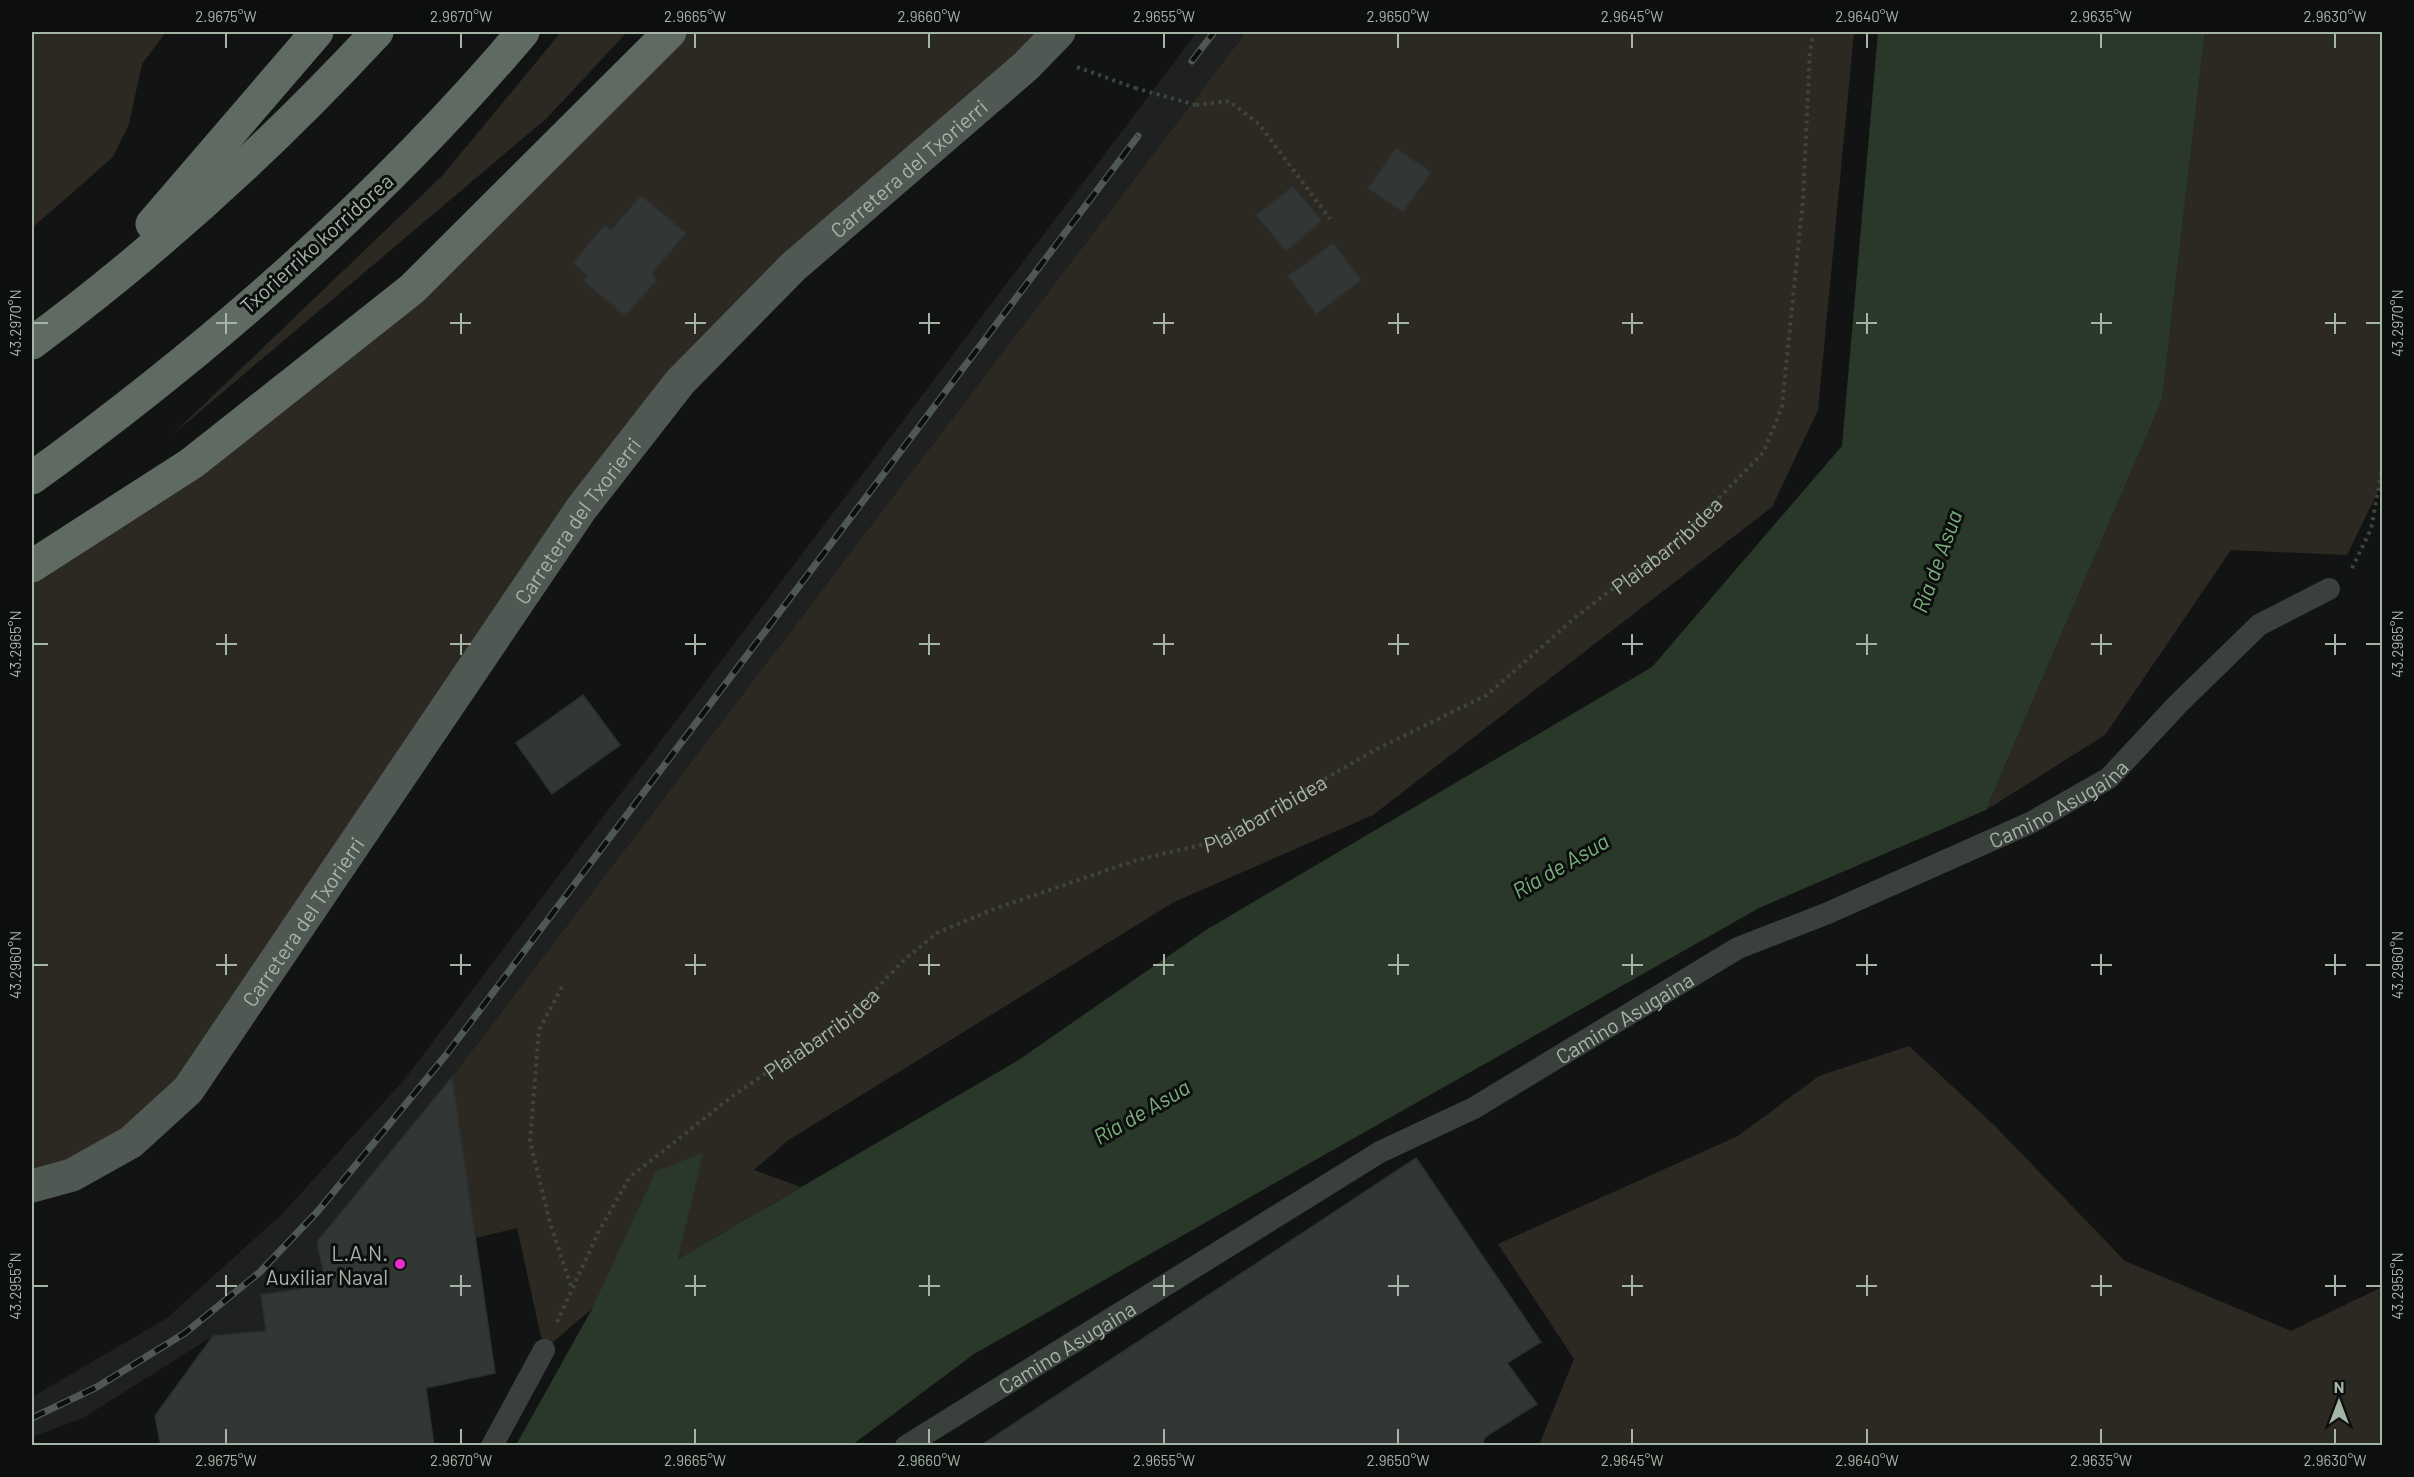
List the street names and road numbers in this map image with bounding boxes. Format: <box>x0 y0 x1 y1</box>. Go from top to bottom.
street label: Carretera del Txorierri <box>825 93 992 242</box>
street label: Txorierriko korridorea <box>234 168 398 318</box>
street label: Carretera del Txorierri <box>508 432 645 608</box>
street label: Plaiabarribidea <box>1606 491 1726 598</box>
street label: Camino Asugaina <box>1985 754 2133 852</box>
street label: Plaiabarribidea <box>1201 768 1330 857</box>
street label: Carretera del Txorierri <box>236 832 368 1011</box>
street label: Camino Asugaina <box>1551 966 1697 1068</box>
street label: Plaiabarribidea <box>759 982 884 1083</box>
street label: Camino Asugaina <box>994 1295 1140 1398</box>

